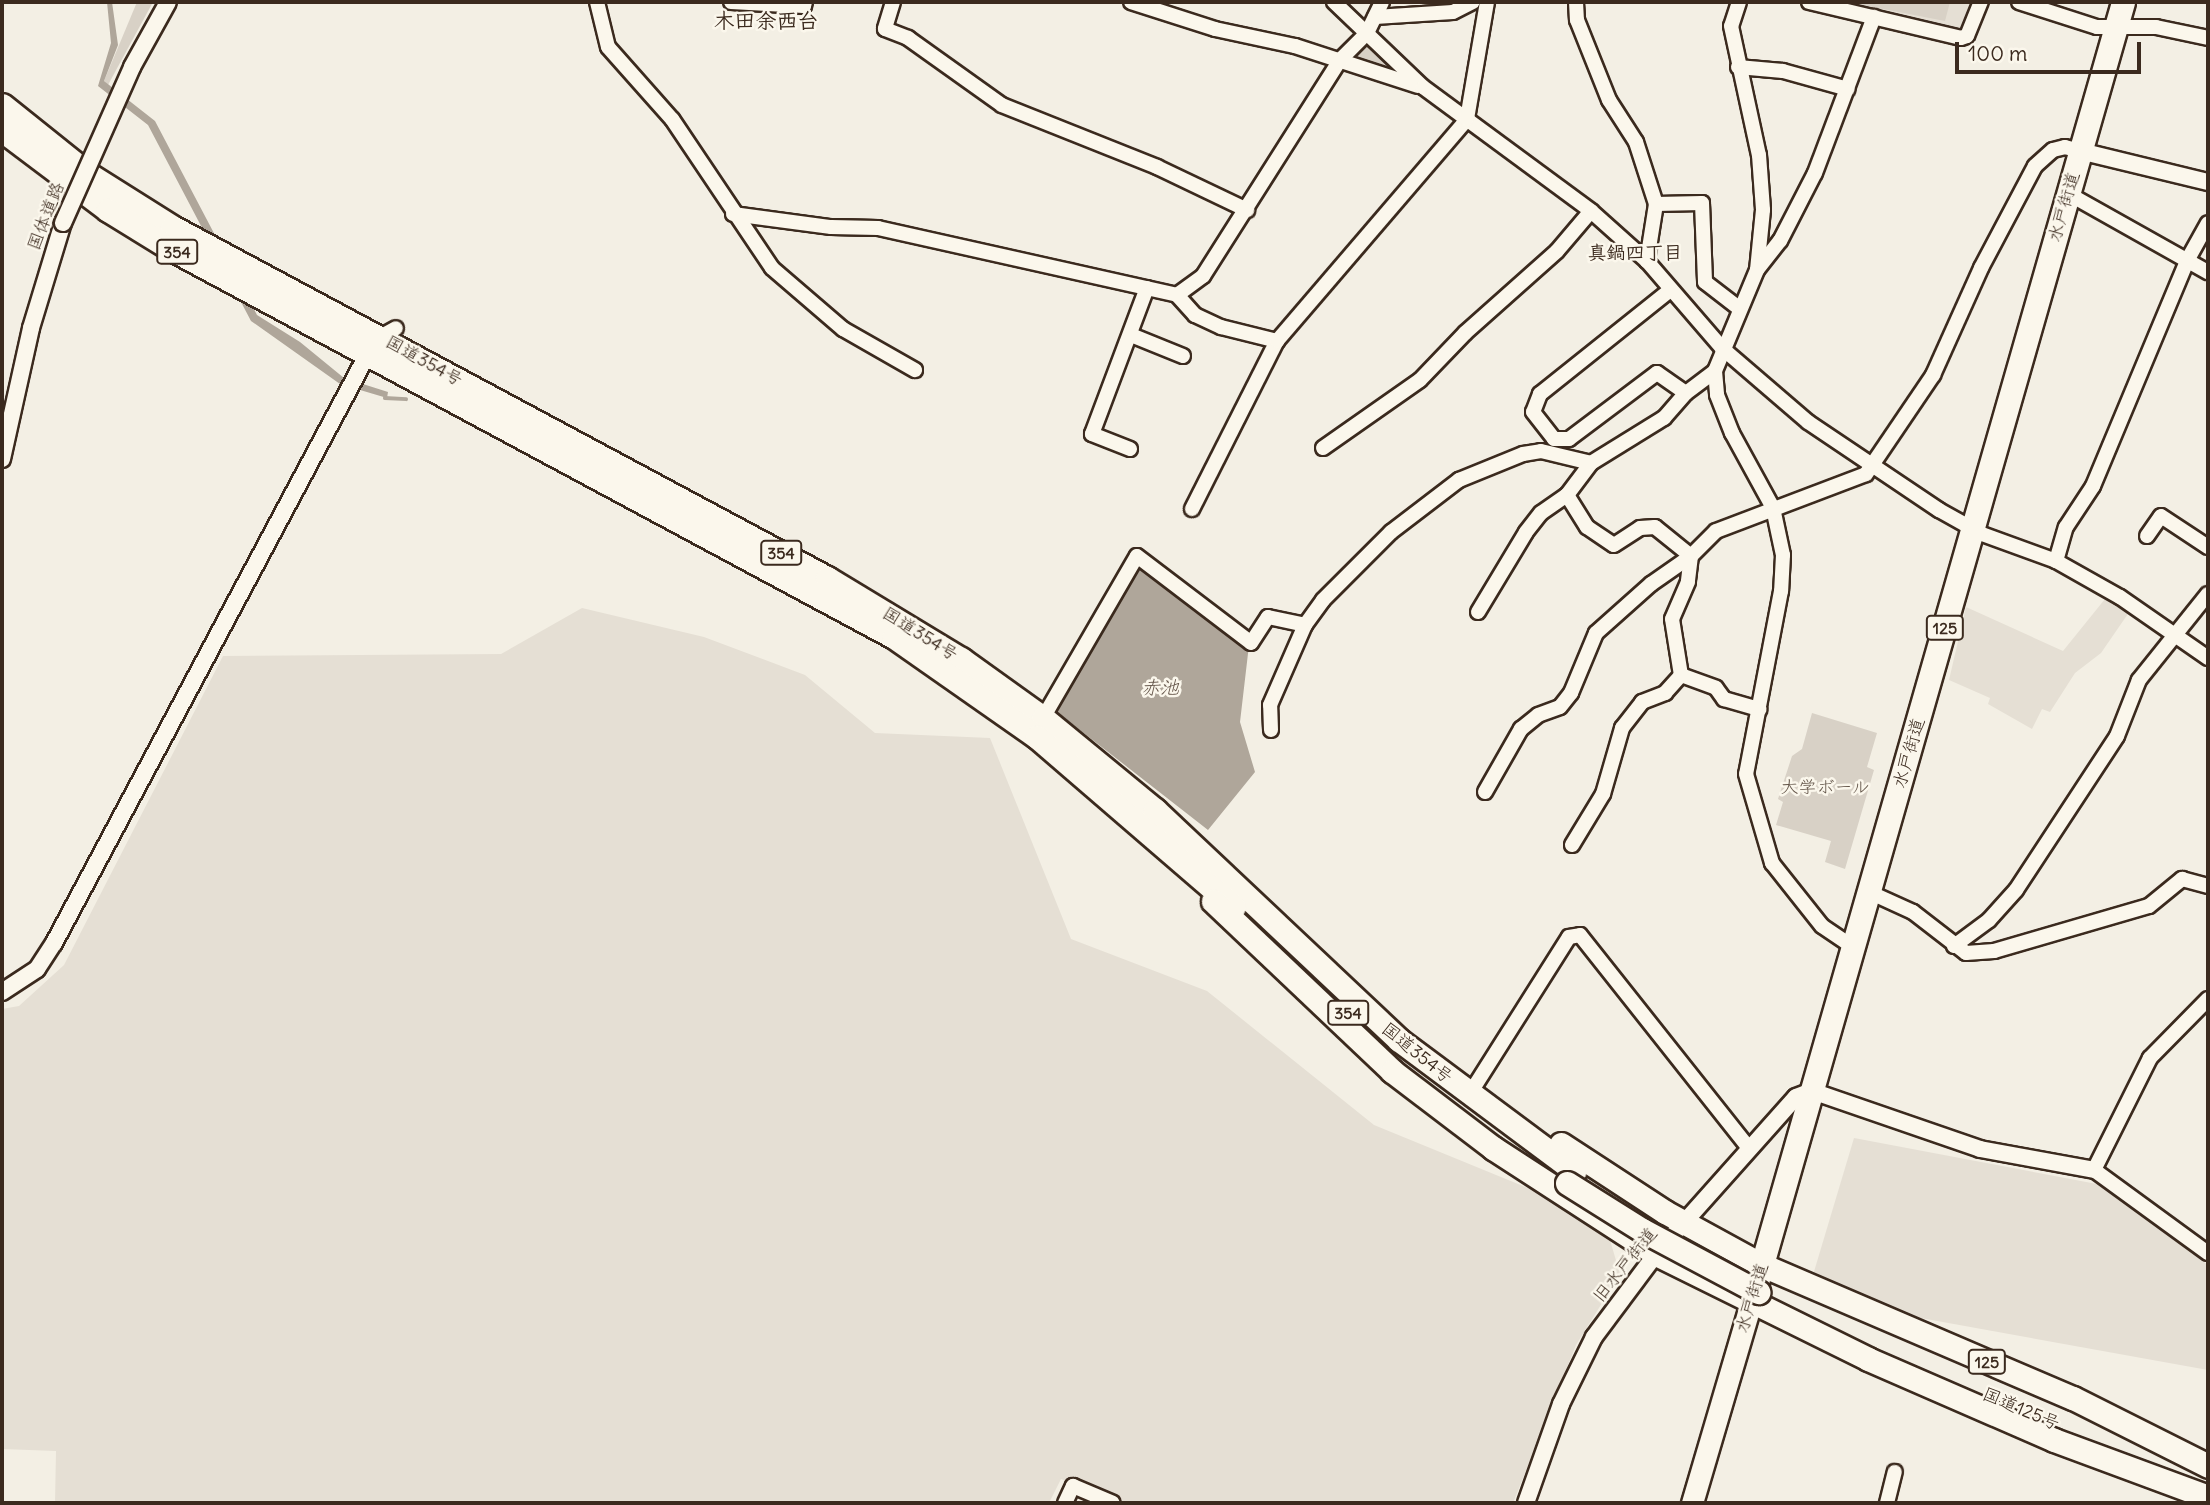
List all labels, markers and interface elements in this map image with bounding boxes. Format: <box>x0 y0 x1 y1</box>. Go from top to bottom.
district label: 木田余西台 <box>714 8 818 34</box>
scale bar <box>1958 28 2144 72</box>
text: 100 m <box>1968 40 2027 67</box>
street label: 水戸街道 <box>2044 169 2084 245</box>
street label: 国体道路 <box>23 179 69 253</box>
road number: 354 <box>156 240 198 264</box>
district label: 真鍋四丁目 <box>1588 242 1682 264</box>
street label: 国道354号 <box>382 331 466 391</box>
road number: 354 <box>760 540 802 566</box>
street label: 国道354号 <box>878 602 962 666</box>
road number: 125 <box>1926 615 1964 640</box>
water label: 赤池 <box>1141 677 1179 699</box>
street label: 水戸街道 <box>1889 715 1929 791</box>
park label: 大学ボール <box>1780 776 1870 798</box>
road number: 354 <box>1327 1001 1369 1026</box>
street label: 国道354号 <box>1377 1018 1457 1088</box>
street label: 旧水戸街道 <box>1588 1223 1662 1307</box>
street label: 水戸街道 <box>1731 1260 1773 1336</box>
road number: 125 <box>1968 1350 2006 1374</box>
street label: 国道125号 <box>1979 1383 2063 1435</box>

